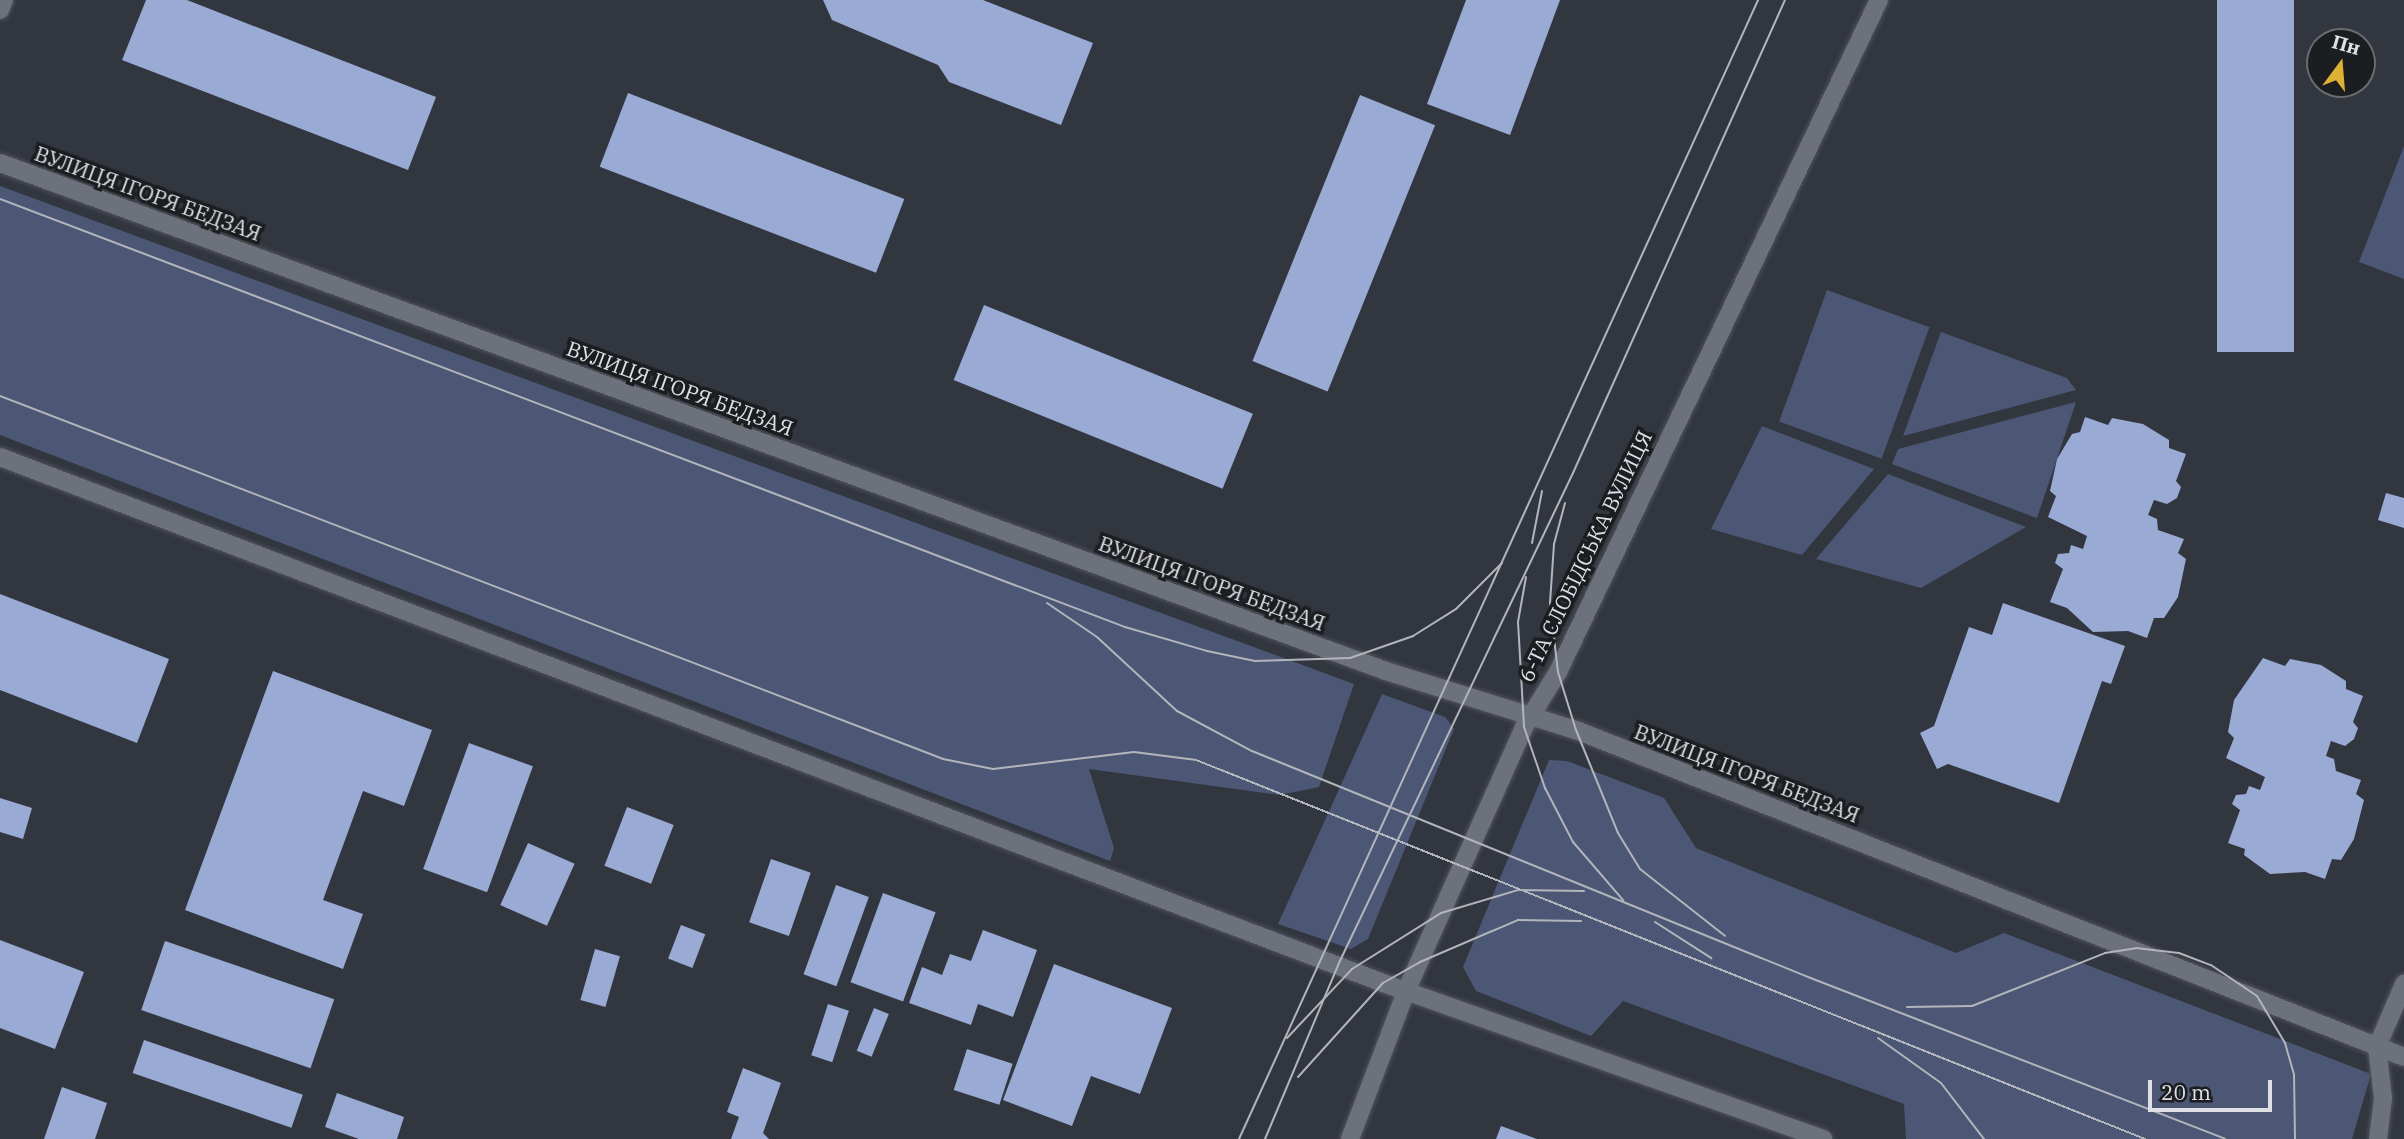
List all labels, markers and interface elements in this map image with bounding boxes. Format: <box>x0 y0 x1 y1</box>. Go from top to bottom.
north arrow <box>2306 28 2376 98</box>
text: Пн <box>2329 29 2363 60</box>
street label: ВУЛИЦЯ ІГОРЯ БЕДЗАЯ <box>31 140 265 246</box>
street label: ВУЛИЦЯ ІГОРЯ БЕДЗАЯ <box>563 335 797 441</box>
street label: 6-ТА СЛОБІДСЬКА ВУЛИЦЯ <box>1513 426 1657 686</box>
street label: ВУЛИЦЯ ІГОРЯ БЕДЗАЯ <box>1095 530 1329 636</box>
street label: ВУЛИЦЯ ІГОРЯ БЕДЗАЯ <box>1631 718 1863 828</box>
scale bar <box>2152 1066 2276 1110</box>
text: 20 m <box>2161 1078 2211 1106</box>

